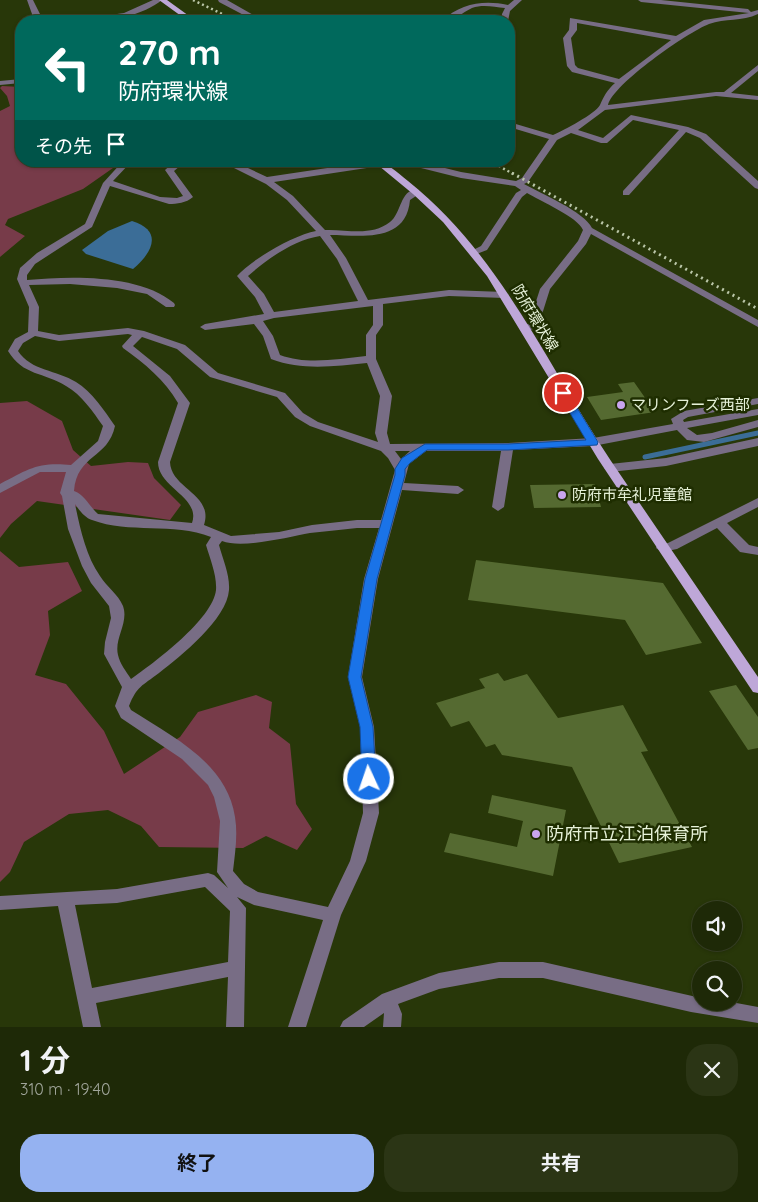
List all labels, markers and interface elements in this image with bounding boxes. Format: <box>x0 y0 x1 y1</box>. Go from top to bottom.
text: 270 m <box>118 30 221 74</box>
icon: left <box>35 35 100 100</box>
text: 防府環状線 <box>118 77 228 105</box>
icon: arrive <box>102 130 130 158</box>
text: その先 <box>35 134 92 158</box>
street label: 防府環状線 <box>508 281 563 355</box>
pin <box>542 372 584 414</box>
icon: arrive <box>549 379 577 407</box>
place label: マリンフーズ西部 <box>631 395 750 414</box>
marker: マリンフーズ西部 <box>615 399 627 411</box>
place label: 防府市牟礼児童館 <box>572 485 692 504</box>
marker: 防府市牟礼児童館 <box>556 489 568 501</box>
position arrow <box>342 752 394 804</box>
place label: 防府市立江泊保育所 <box>546 822 708 845</box>
marker: 防府市立江泊保育所 <box>530 828 542 840</box>
map controls <box>692 901 742 1011</box>
button: sound <box>692 901 742 951</box>
button: search <box>692 961 742 1011</box>
text: 1 分 <box>20 1041 70 1079</box>
button: close <box>686 1044 738 1096</box>
text: 310 m · 19:40 <box>20 1079 110 1099</box>
button: 終了 <box>20 1134 374 1192</box>
button: 共有 <box>384 1134 738 1192</box>

